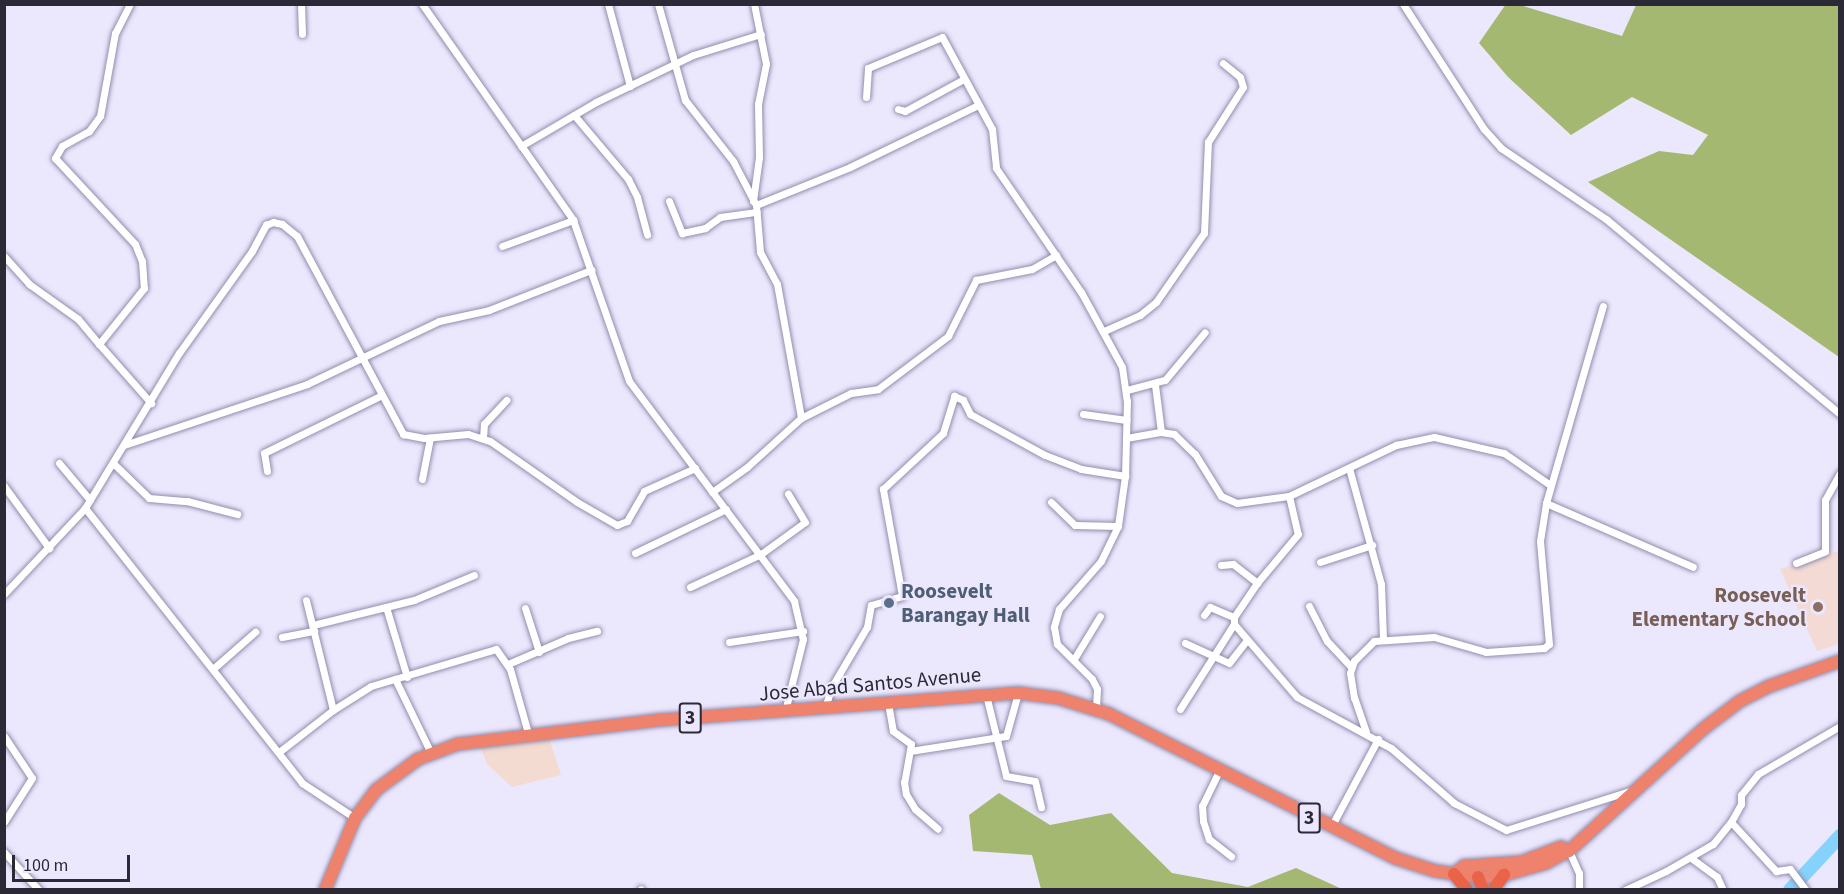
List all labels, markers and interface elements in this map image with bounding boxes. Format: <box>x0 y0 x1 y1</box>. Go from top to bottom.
place label: Roosevelt Barangay Hall <box>901 578 1030 628</box>
place label: Roosevelt Elementary School <box>1632 582 1806 632</box>
marker: Roosevelt Barangay Hall <box>882 596 896 610</box>
marker: Roosevelt Elementary School <box>1811 600 1825 614</box>
street label: Jose Abad Santos Avenue <box>758 662 982 706</box>
road number: 3 <box>678 701 702 735</box>
road number: 3 <box>1297 801 1321 835</box>
scale bar <box>15 843 134 881</box>
text: 100 m <box>23 853 68 878</box>

